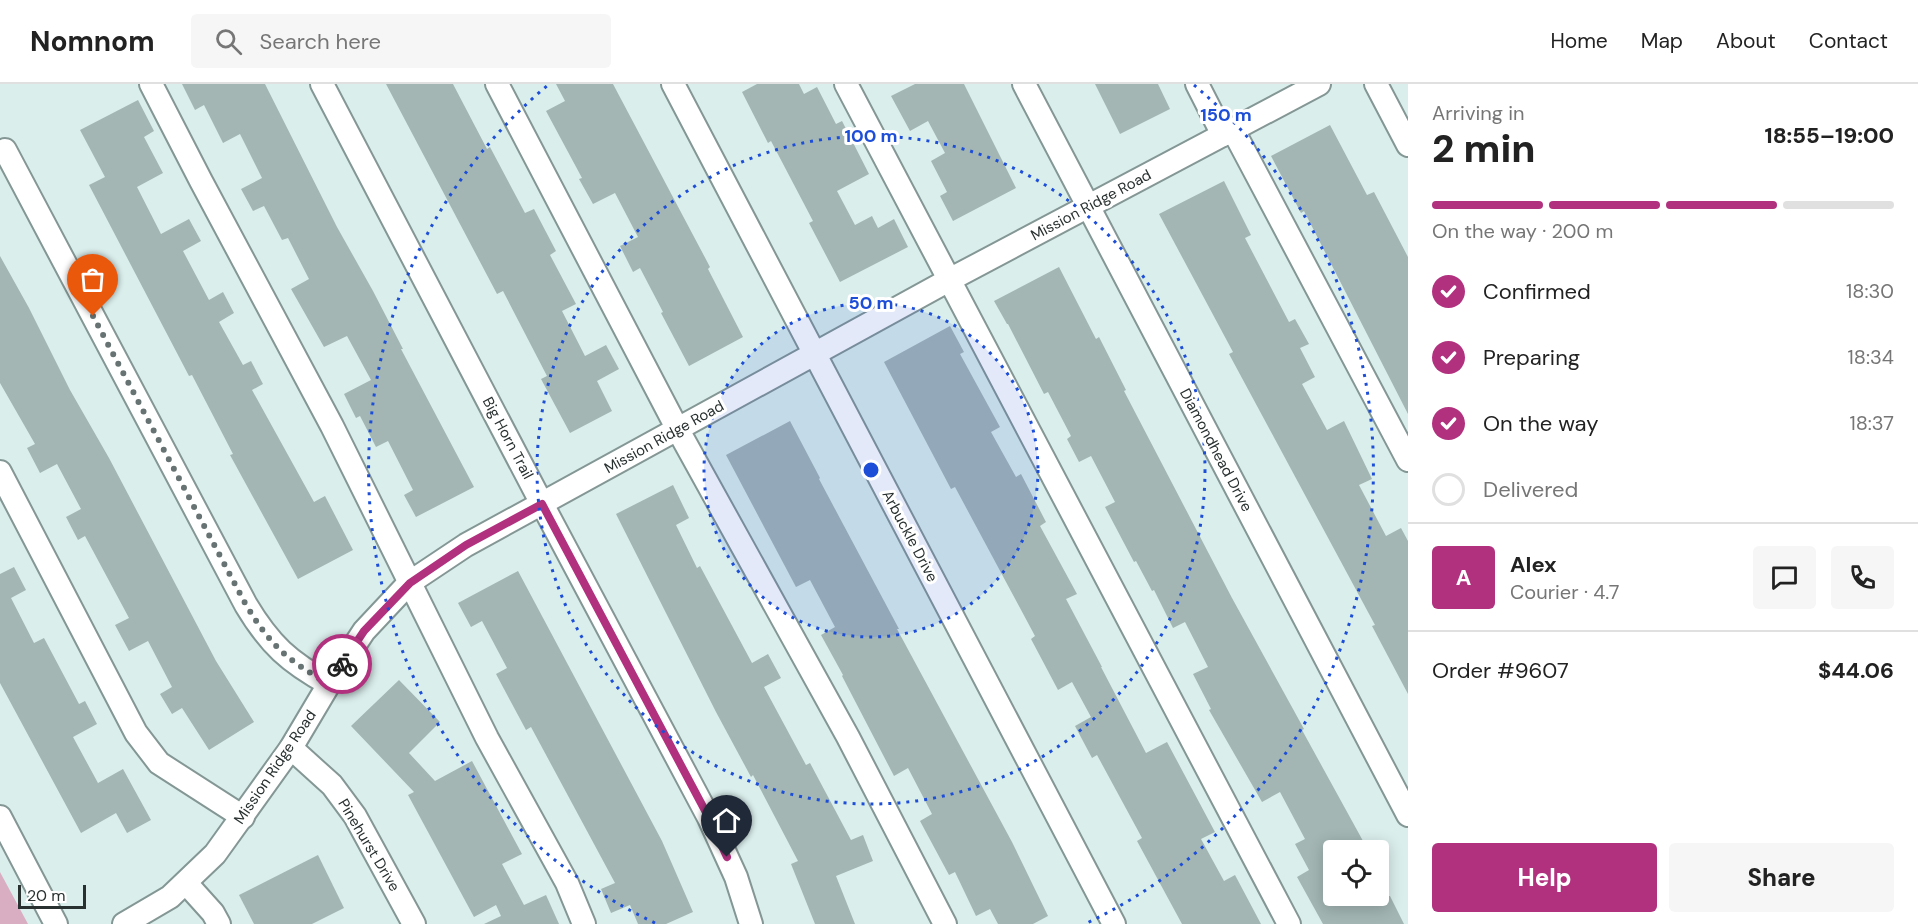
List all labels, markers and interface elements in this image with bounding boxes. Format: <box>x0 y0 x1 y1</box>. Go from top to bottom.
search box <box>191 14 611 68</box>
text: Nomnom <box>30 23 155 60</box>
icon: search <box>212 25 245 58</box>
text: Search here <box>260 27 381 56</box>
text: Home <box>1550 27 1608 55</box>
text: Map <box>1641 27 1683 55</box>
text: About <box>1716 27 1776 55</box>
text: Contact <box>1809 27 1888 55</box>
text: Arriving in <box>1432 100 1524 126</box>
text: 150 m <box>1200 103 1252 127</box>
text: 18:55–19:00 <box>1765 121 1894 150</box>
text: 2 min <box>1432 123 1536 174</box>
text: 100 m <box>844 124 898 148</box>
street label: Mission Ridge Road <box>1027 165 1155 245</box>
text: On the way · 200 m <box>1432 218 1613 244</box>
pin <box>67 254 118 316</box>
icon: bag <box>76 263 109 296</box>
icon: check <box>1432 275 1465 308</box>
text: Confirmed <box>1483 277 1591 306</box>
text: 18:30 <box>1846 278 1894 304</box>
text: 50 m <box>848 291 894 315</box>
icon: check <box>1432 341 1465 374</box>
text: Preparing <box>1483 343 1580 372</box>
text: 18:34 <box>1848 344 1894 370</box>
street label: Diamondhead Drive <box>1175 385 1257 515</box>
street label: Big Horn Trail <box>478 393 538 483</box>
street label: Mission Ridge Road <box>601 396 727 478</box>
icon: check <box>1432 407 1465 440</box>
text: On the way <box>1483 409 1598 438</box>
text: 18:37 <box>1849 410 1894 436</box>
centre of rings <box>861 460 881 480</box>
text: Delivered <box>1483 475 1578 504</box>
street label: Arbuckle Drive <box>877 487 943 585</box>
button: chat <box>1753 546 1816 609</box>
button: phone <box>1831 546 1894 609</box>
text: Alex <box>1510 550 1557 579</box>
text: A <box>1456 563 1471 592</box>
text: Courier · 4.7 <box>1510 579 1619 605</box>
courier <box>312 634 372 694</box>
icon: bike <box>326 648 359 681</box>
text: Order #9607 <box>1432 656 1569 685</box>
text: $44.06 <box>1818 656 1894 685</box>
street label: Mission Ridge Road <box>229 706 321 828</box>
street label: Pinehurst Drive <box>333 795 405 895</box>
pin <box>701 795 752 857</box>
icon: home <box>710 804 743 837</box>
map controls <box>1323 840 1389 906</box>
button: locate <box>1323 840 1389 906</box>
button: Help <box>1432 843 1657 912</box>
button: Share <box>1669 843 1894 912</box>
scale bar <box>18 882 86 910</box>
text: 20 m <box>27 885 66 906</box>

